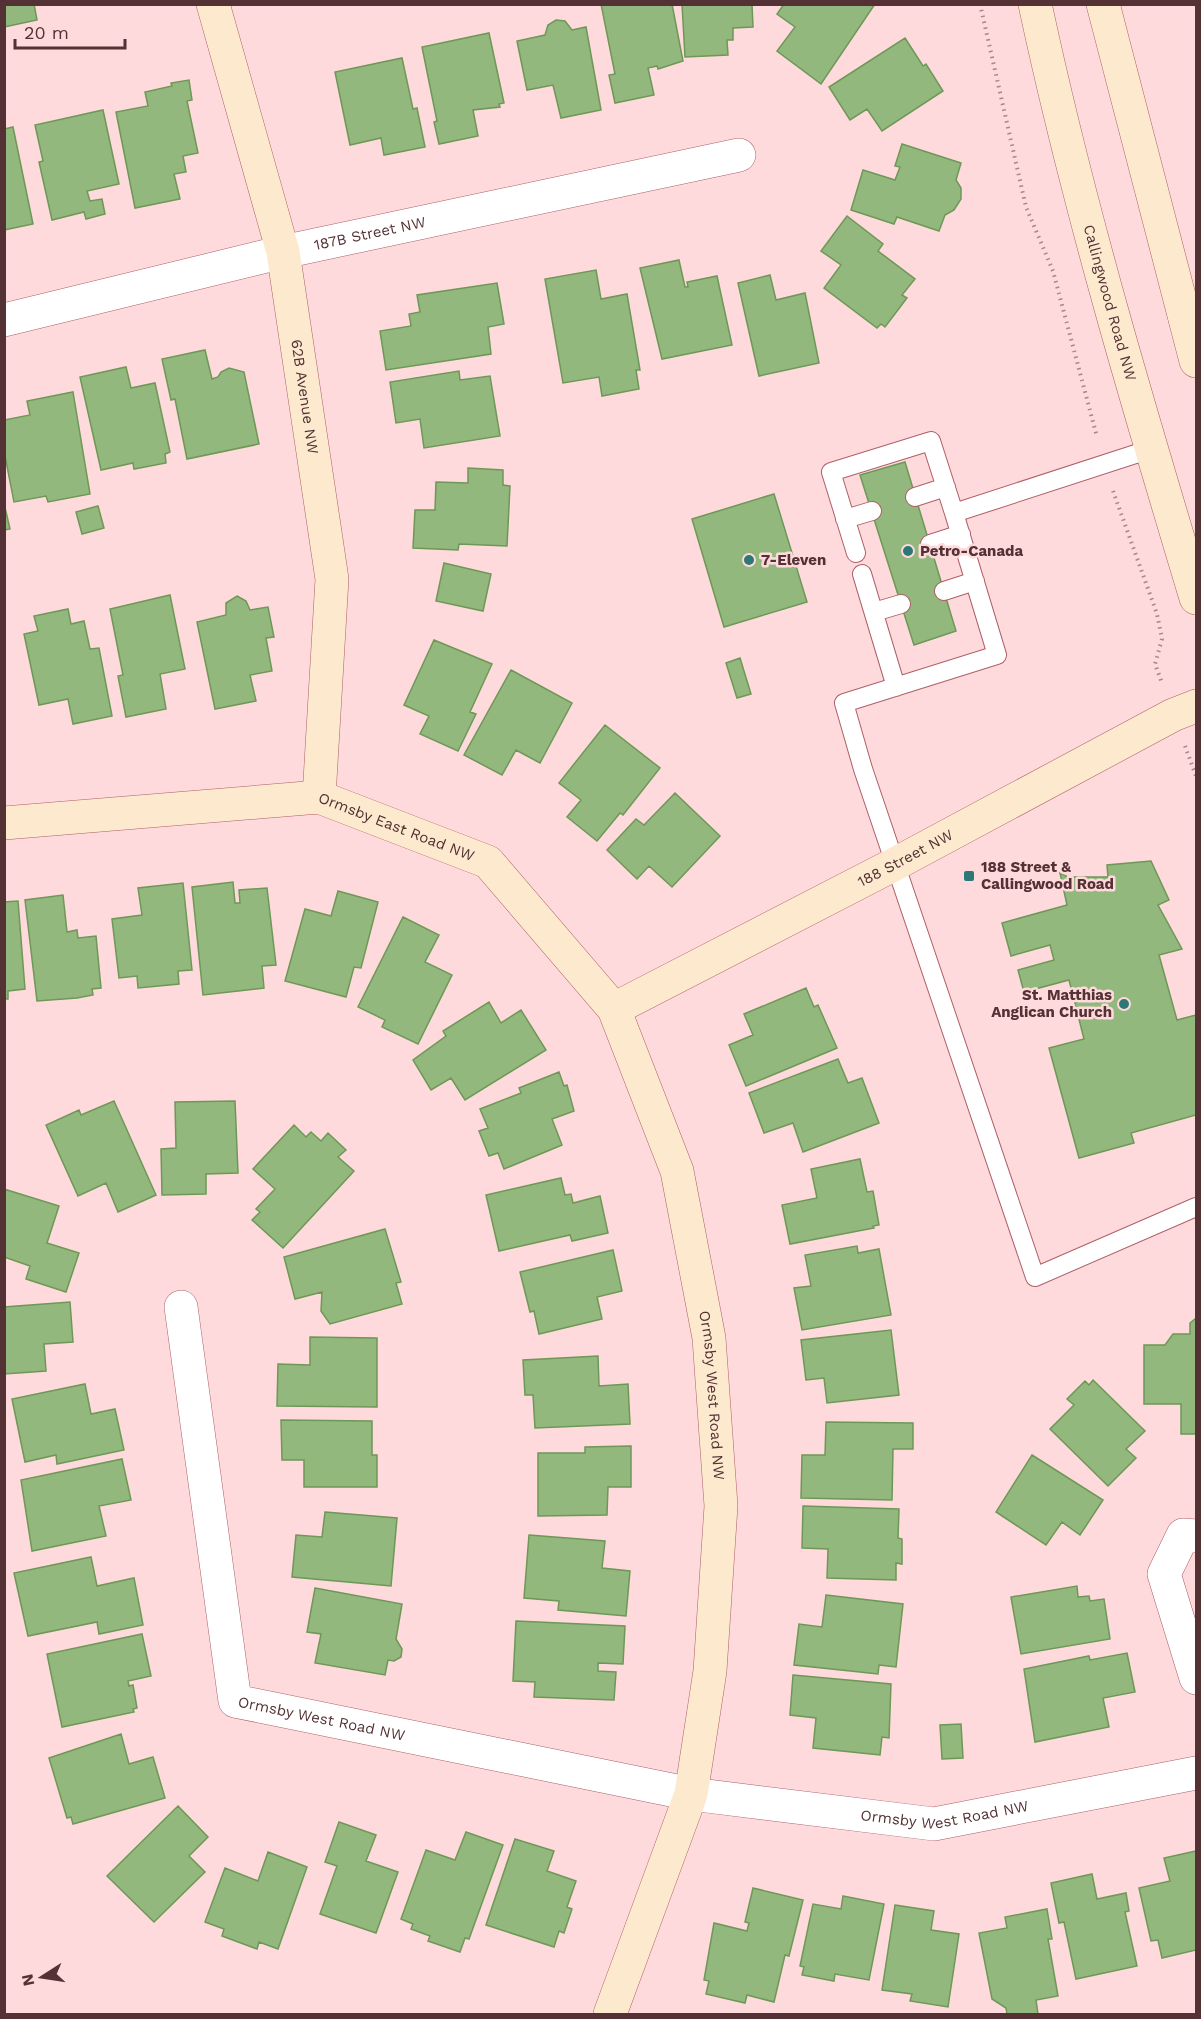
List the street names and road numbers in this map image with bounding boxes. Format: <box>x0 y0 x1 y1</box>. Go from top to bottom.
street label: 187B Street NW <box>312 213 427 254</box>
street label: Callingwood Road NW <box>1080 223 1140 383</box>
street label: 62B Avenue NW <box>287 338 322 455</box>
street label: Ormsby East Road NW <box>316 789 477 865</box>
street label: 188 Street NW <box>855 826 956 891</box>
street label: Ormsby West Road NW <box>695 1309 728 1481</box>
street label: Ormsby West Road NW <box>236 1693 407 1744</box>
street label: Ormsby West Road NW <box>860 1797 1030 1833</box>

